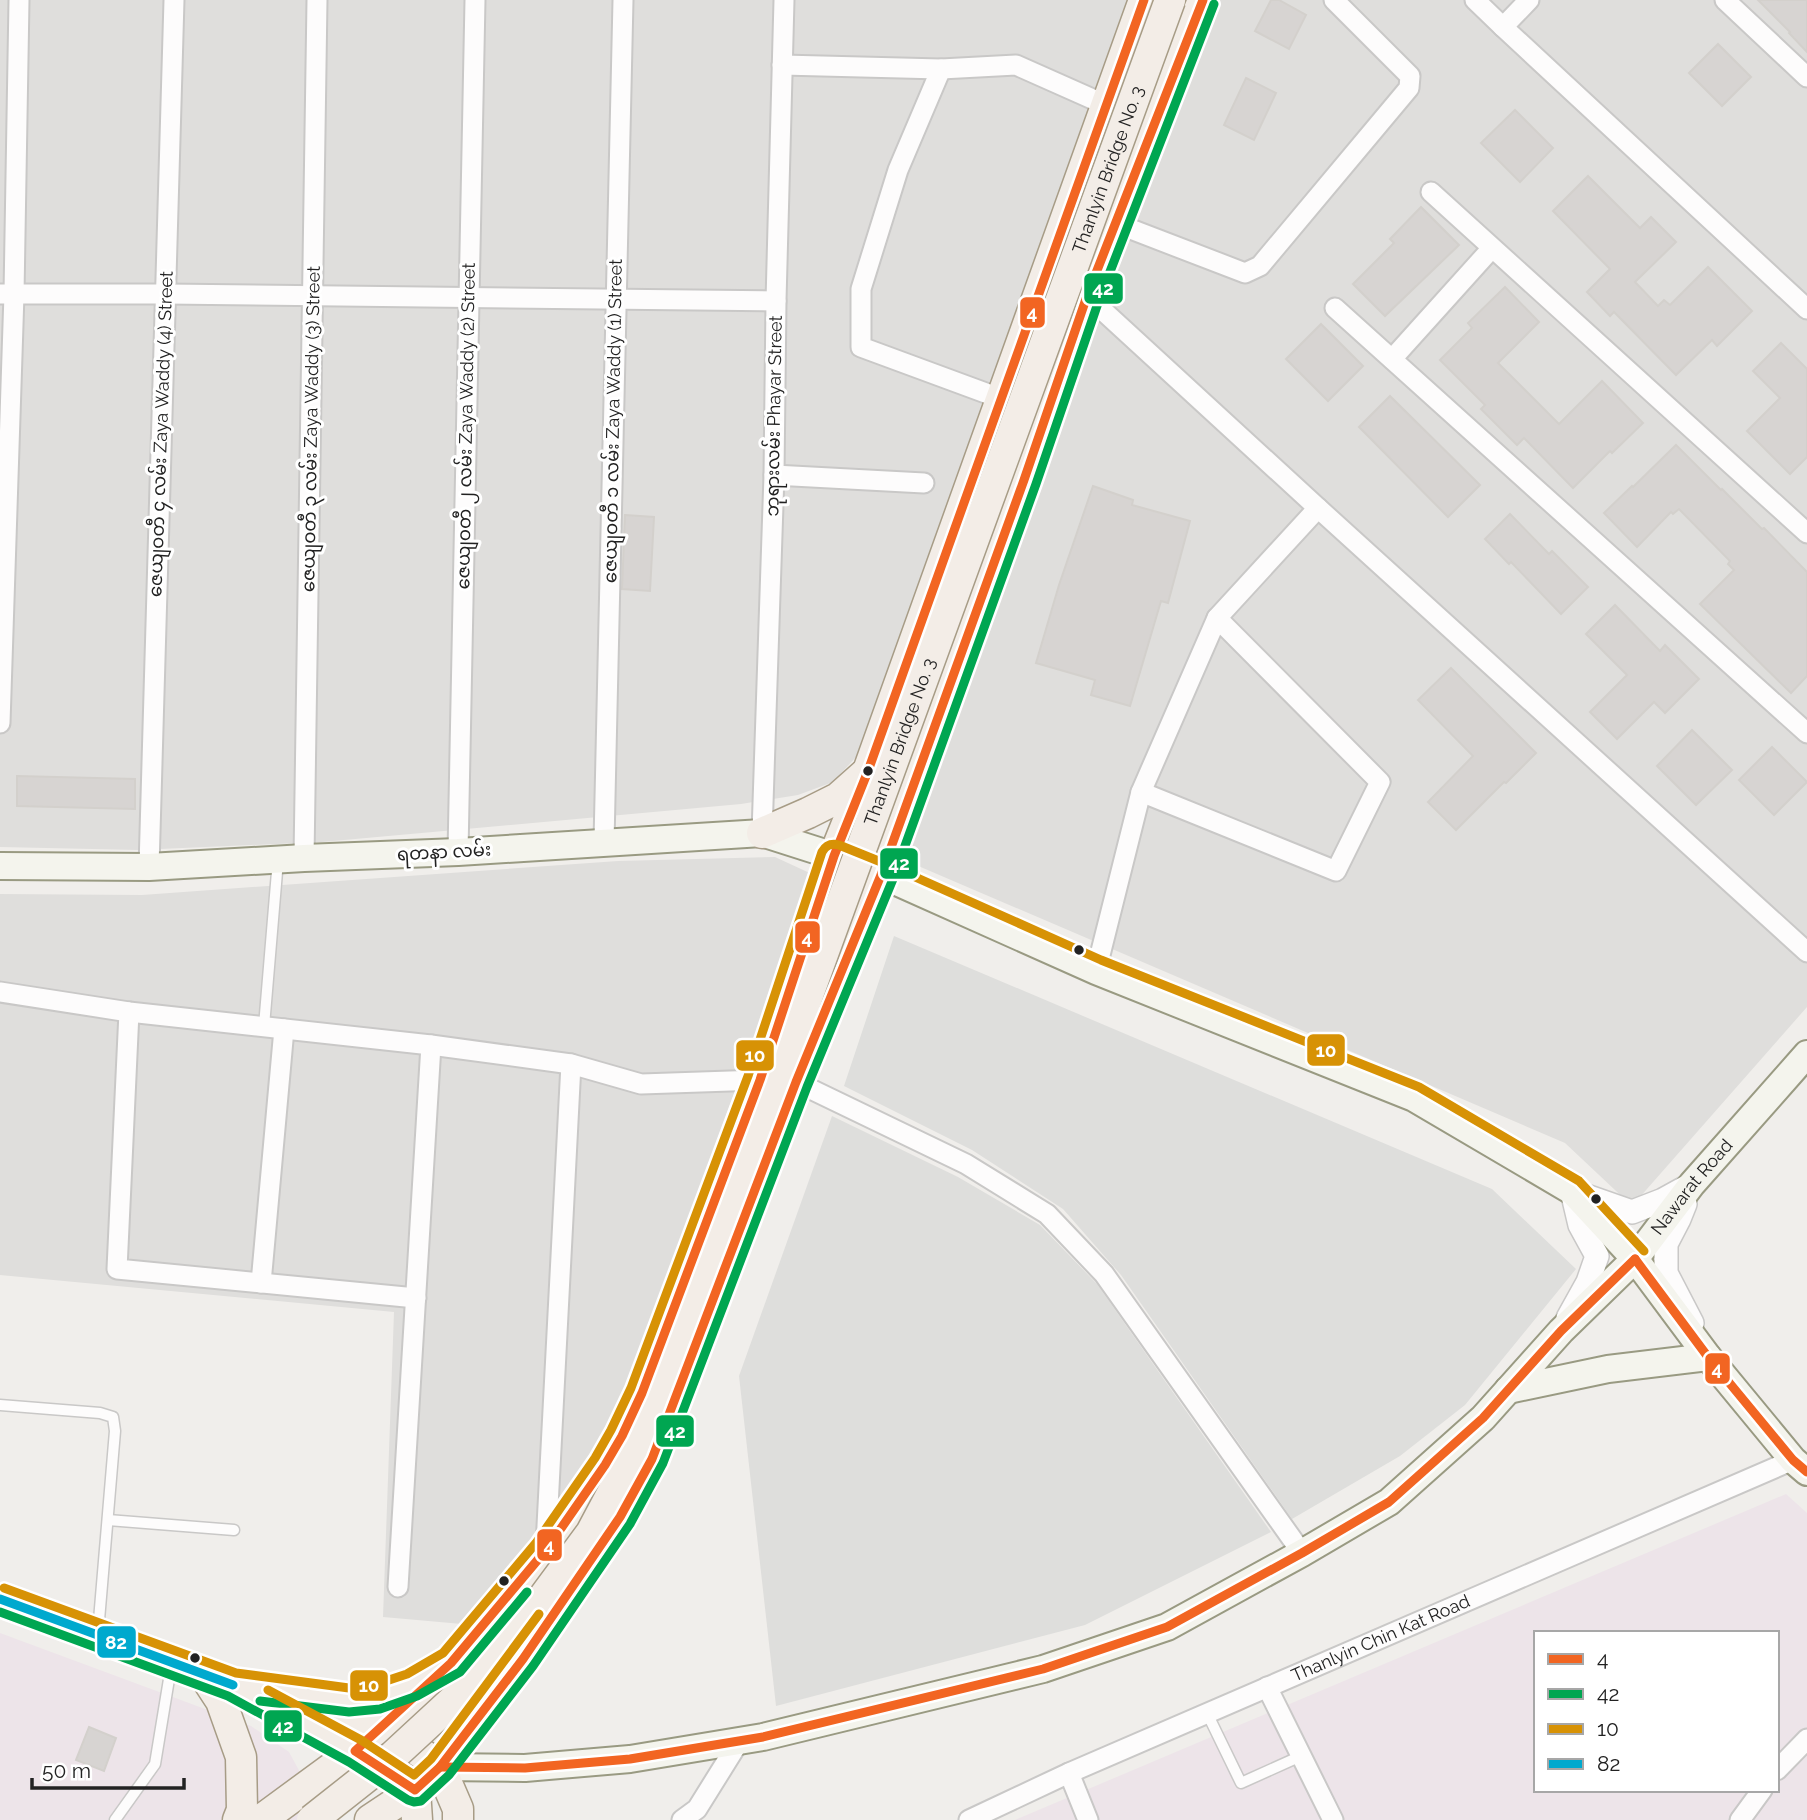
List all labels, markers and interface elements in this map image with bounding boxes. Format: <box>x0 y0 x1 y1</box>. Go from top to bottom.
street label: Thanlyin Bridge No. 3 <box>1068 83 1148 256</box>
street label: ဇေယျဝတီ ၁ လမ်း Zaya Waddy (1) Street <box>596 259 631 583</box>
street label: ဇေယျဝတီ ၂ လမ်း Zaya Waddy (2) Street <box>449 262 484 590</box>
street label: ဇေယျဝတီ ၃ လမ်း Zaya Waddy (3) Street <box>294 266 329 592</box>
street label: ဇေယျဝတီ ၄ လမ်း Zaya Waddy (4) Street <box>141 270 182 598</box>
line badge: 42 <box>1083 272 1124 305</box>
text: 42 <box>1092 277 1114 299</box>
line badge: 4 <box>1019 296 1046 329</box>
text: 4 <box>1027 301 1038 323</box>
street label: ဘုရားလမ်း Phayar Street <box>759 315 791 517</box>
street label: Thanlyin Bridge No. 3 <box>859 655 940 828</box>
unlabelled marker <box>861 764 875 778</box>
street label: ရတနာ လမ်း <box>396 837 492 869</box>
line badge: 42 <box>879 847 919 880</box>
text: 42 <box>888 852 910 874</box>
line badge: 4 <box>794 920 821 954</box>
text: 4 <box>802 926 813 948</box>
unlabelled marker <box>1072 943 1086 957</box>
line badge: 10 <box>1306 1033 1346 1067</box>
line badge: 10 <box>735 1039 775 1072</box>
text: 10 <box>1315 1039 1337 1061</box>
text: 10 <box>744 1044 766 1066</box>
street label: Nawarat Road <box>1646 1135 1737 1239</box>
unlabelled marker <box>1589 1192 1603 1206</box>
line badge: 4 <box>1704 1352 1731 1385</box>
text: 4 <box>1712 1357 1723 1379</box>
line badge: 42 <box>655 1414 695 1448</box>
text: 42 <box>664 1420 686 1442</box>
line badge: 4 <box>536 1528 563 1562</box>
text: 4 <box>544 1534 555 1556</box>
unlabelled marker <box>497 1574 511 1588</box>
street label: Thanlyin Chin Kat Road <box>1288 1590 1473 1686</box>
line badge: 82 <box>96 1625 137 1659</box>
text: 82 <box>105 1631 127 1653</box>
legend <box>1534 1631 1779 1792</box>
text: 4 <box>1597 1646 1608 1671</box>
unlabelled marker <box>188 1651 202 1665</box>
line badge: 10 <box>349 1669 389 1702</box>
text: 10 <box>358 1674 380 1696</box>
text: 42 <box>1597 1681 1619 1706</box>
line badge: 42 <box>263 1709 303 1743</box>
text: 42 <box>272 1715 294 1737</box>
text: 10 <box>1597 1716 1619 1741</box>
scale bar <box>32 1746 184 1790</box>
text: 82 <box>1597 1751 1620 1776</box>
text: 50 m <box>42 1758 91 1783</box>

